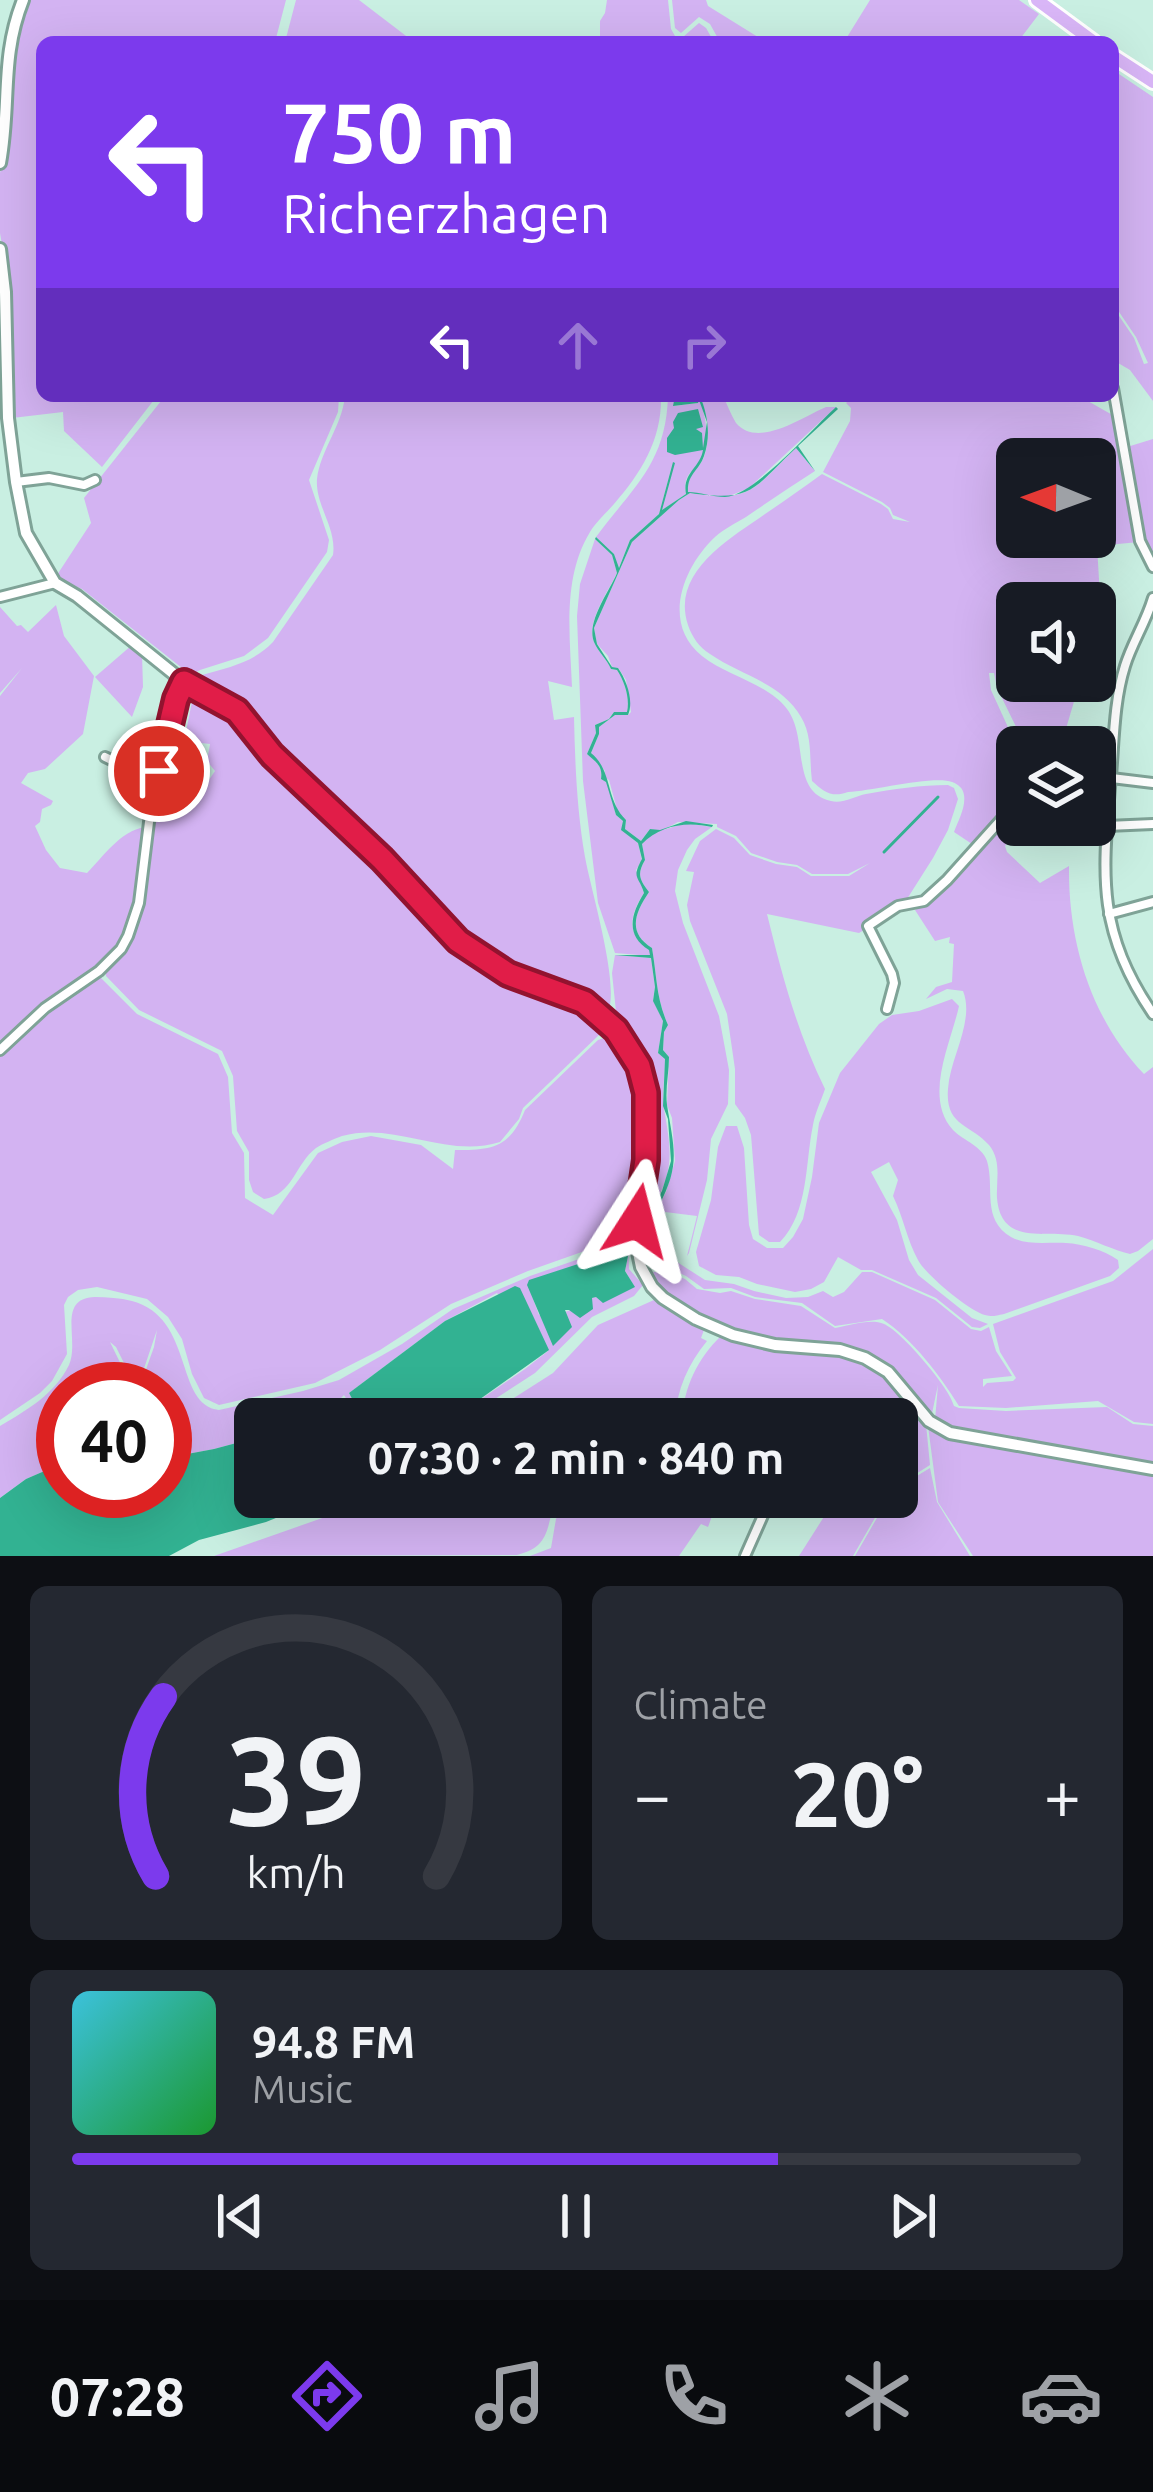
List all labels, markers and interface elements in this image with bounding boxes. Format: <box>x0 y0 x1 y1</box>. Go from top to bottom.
icon: left <box>84 84 240 240</box>
text: 750 m <box>282 85 516 179</box>
text: Richerzhagen <box>282 183 610 243</box>
icon: left <box>419 312 485 378</box>
icon: ahead <box>545 312 611 378</box>
icon: right <box>671 312 737 378</box>
north arrow <box>996 438 1116 558</box>
map controls <box>996 438 1116 846</box>
button: sound <box>996 582 1116 702</box>
pin <box>108 720 210 822</box>
button: layers <box>996 726 1116 846</box>
icon: arrive <box>126 738 192 804</box>
position arrow <box>574 1158 700 1284</box>
speed limit sign: 40 <box>36 1362 192 1518</box>
text: 07:30 · 2 min · 840 m <box>368 1432 784 1483</box>
text: Climate <box>634 1683 768 1726</box>
text: 39 <box>225 1709 366 1849</box>
text: 20° <box>791 1743 924 1844</box>
text: − <box>634 1757 671 1831</box>
text: + <box>1044 1757 1081 1831</box>
text: km/h <box>246 1848 345 1896</box>
text: 94.8 FM <box>252 2016 415 2067</box>
text: Music <box>252 2067 353 2110</box>
icon: previous <box>207 2183 273 2249</box>
icon: pause <box>543 2183 609 2249</box>
icon: next <box>880 2183 946 2249</box>
icon: directions <box>285 2354 369 2438</box>
icon: music <box>468 2354 552 2438</box>
icon: phone <box>652 2354 736 2438</box>
icon: climate <box>835 2354 919 2438</box>
icon: car <box>1019 2354 1103 2438</box>
text: 07:28 <box>50 2366 185 2426</box>

